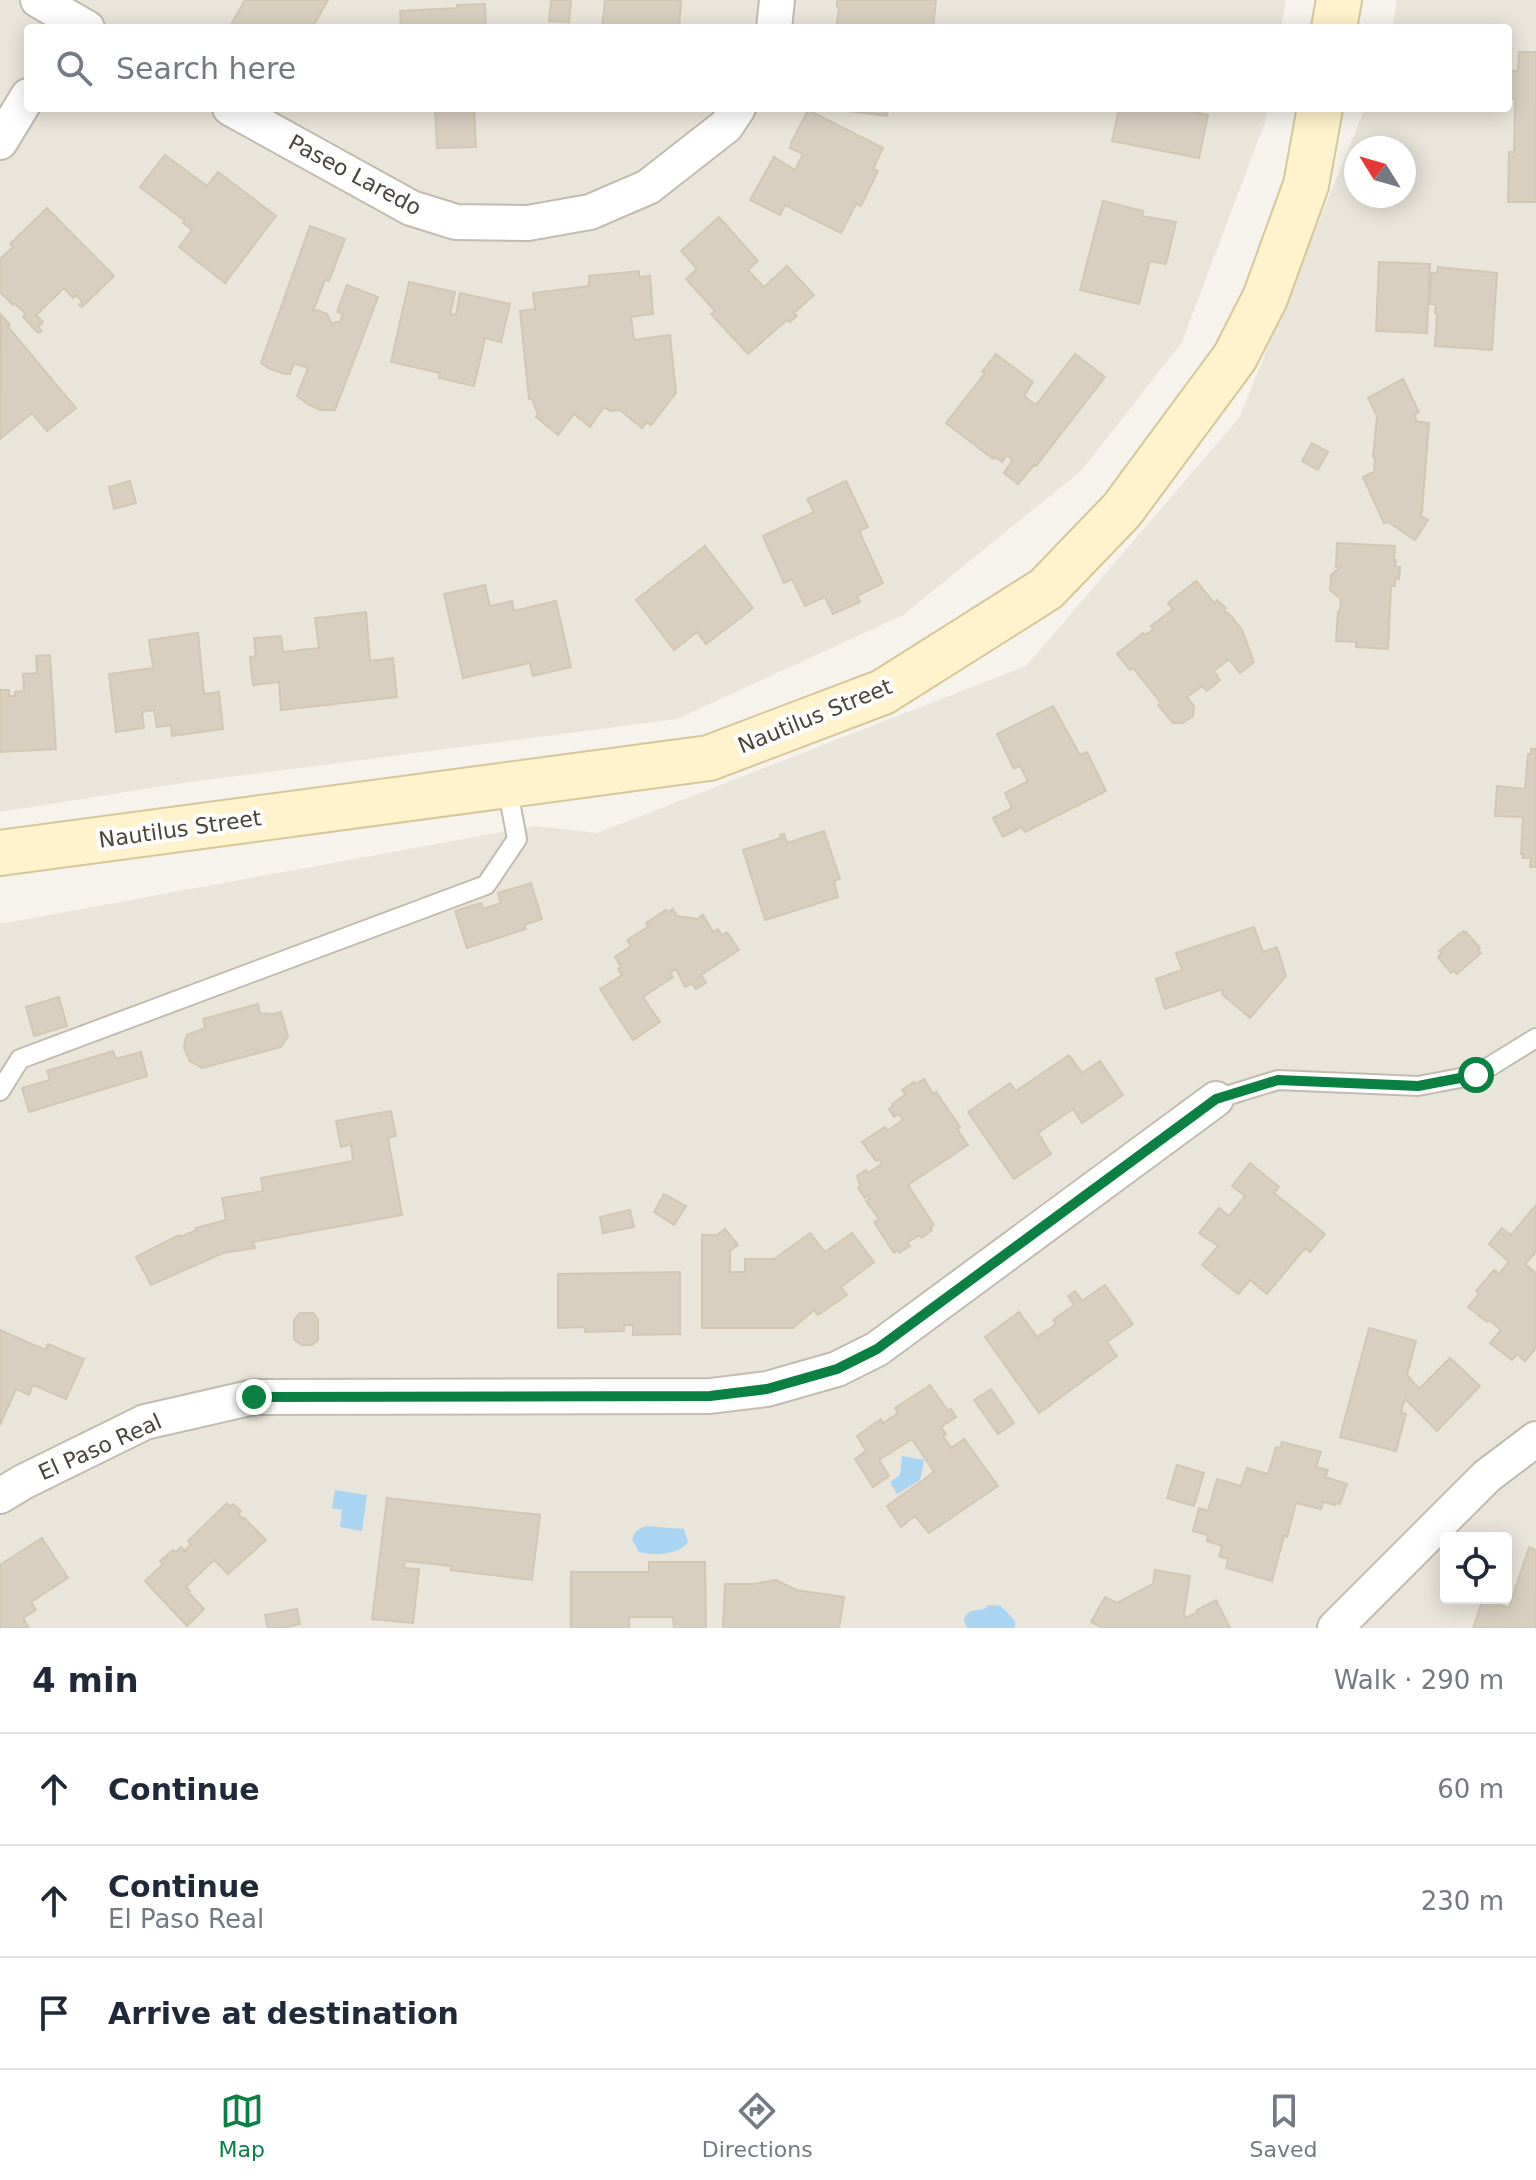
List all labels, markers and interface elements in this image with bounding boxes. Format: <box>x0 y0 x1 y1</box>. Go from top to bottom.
search box <box>24 24 1512 112</box>
icon: search <box>52 46 96 90</box>
text: Search here <box>116 51 296 86</box>
street label: Paseo Laredo <box>284 130 426 220</box>
north arrow <box>1344 136 1416 208</box>
street label: Nautilus Street <box>734 674 896 758</box>
street label: Nautilus Street <box>97 805 263 853</box>
route start <box>1458 1057 1494 1093</box>
route end <box>236 1379 272 1415</box>
street label: El Paso Real <box>35 1409 165 1485</box>
map controls <box>1440 1532 1512 1604</box>
button: locate <box>1440 1532 1512 1604</box>
text: 4 min <box>32 1660 139 1700</box>
text: Walk · 290 m <box>1334 1665 1504 1695</box>
icon: ahead <box>32 1767 76 1811</box>
text: Continue <box>108 1772 260 1807</box>
text: 60 m <box>1437 1774 1504 1804</box>
text: Continue <box>108 1869 260 1904</box>
icon: ahead <box>32 1879 76 1923</box>
text: 230 m <box>1421 1886 1504 1916</box>
text: El Paso Real <box>108 1904 264 1934</box>
icon: arrive <box>32 1991 76 2035</box>
text: Arrive at destination <box>108 1996 459 2031</box>
tab: Map <box>218 2089 265 2162</box>
tab: Directions <box>702 2089 813 2162</box>
tab: Saved <box>1250 2089 1318 2162</box>

